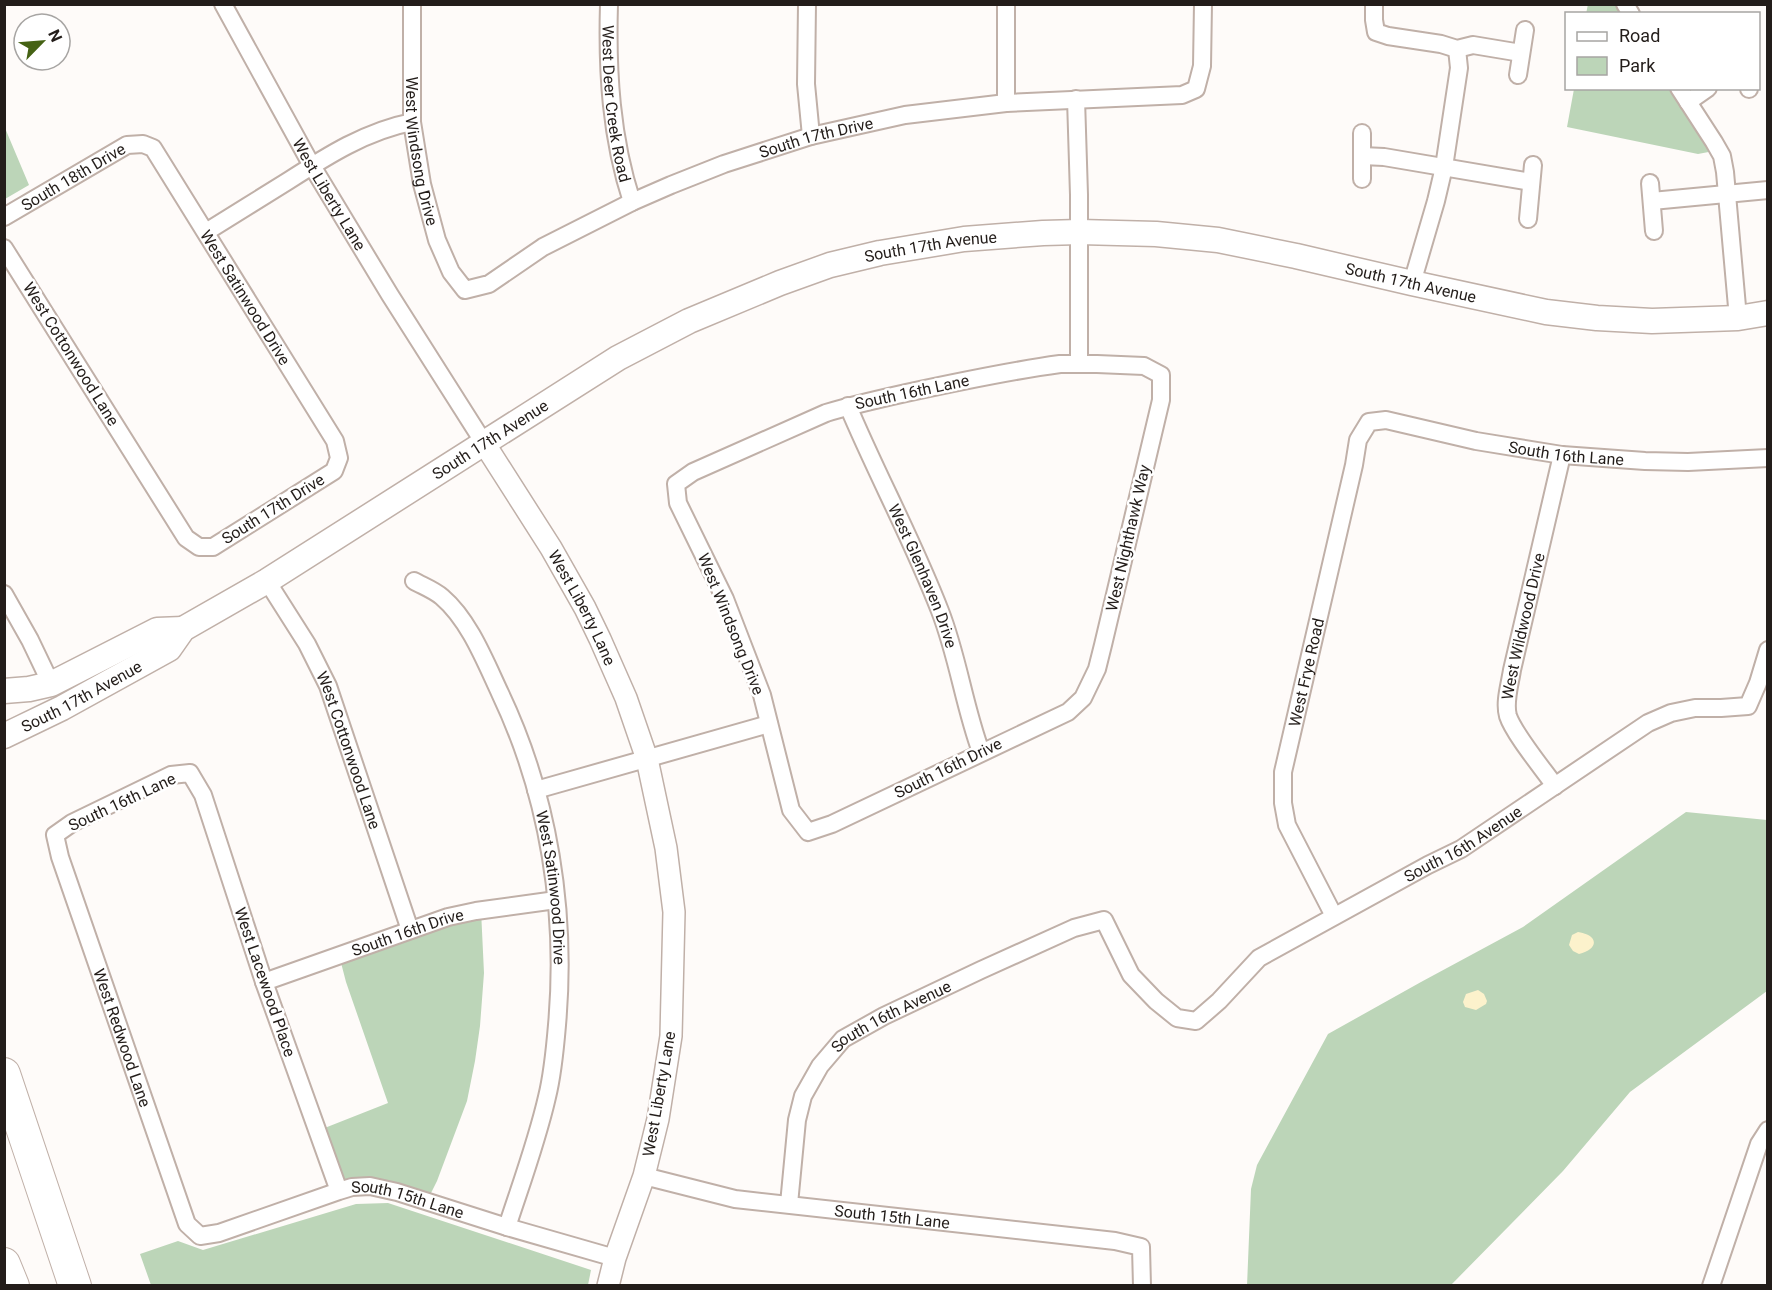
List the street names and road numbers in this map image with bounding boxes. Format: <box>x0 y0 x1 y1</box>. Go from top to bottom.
street label: West Deer Creek Road <box>599 25 635 184</box>
street label: West Windsong Drive <box>402 76 442 228</box>
street label: South 17th Drive <box>757 113 875 162</box>
street label: West Liberty Lane <box>289 135 370 254</box>
street label: South 18th Drive <box>18 139 129 214</box>
street label: West Satinwood Drive <box>197 226 295 368</box>
street label: South 17th Avenue <box>862 227 998 266</box>
street label: South 17th Avenue <box>1343 258 1478 306</box>
street label: West Cottonwood Lane <box>19 279 123 429</box>
street label: South 16th Lane <box>853 371 971 413</box>
street label: South 17th Avenue <box>428 395 552 483</box>
street label: South 16th Lane <box>1507 437 1625 469</box>
street label: West Nighthawk Way <box>1102 462 1154 613</box>
street label: South 17th Drive <box>218 470 328 548</box>
street label: West Glenhaven Drive <box>885 501 961 650</box>
street label: West Liberty Lane <box>545 547 620 668</box>
street label: West Windsong Drive <box>694 550 768 698</box>
street label: West Wildwood Drive <box>1497 551 1548 701</box>
street label: West Frye Road <box>1284 616 1328 729</box>
street label: South 17th Avenue <box>18 656 145 736</box>
street label: West Cottonwood Lane <box>313 668 385 831</box>
street label: South 16th Drive <box>891 734 1005 802</box>
street label: South 16th Lane <box>65 769 179 835</box>
street label: South 16th Avenue <box>1401 801 1525 886</box>
street label: West Satinwood Drive <box>532 809 569 965</box>
street label: South 16th Drive <box>349 904 465 960</box>
street label: West Lacewood Place <box>230 905 300 1059</box>
street label: West Redwood Lane <box>90 966 155 1109</box>
street label: South 16th Avenue <box>827 976 954 1056</box>
street label: West Liberty Lane <box>639 1030 679 1158</box>
street label: South 15th Lane <box>351 1177 466 1222</box>
street label: South 15th Lane <box>833 1201 951 1232</box>

